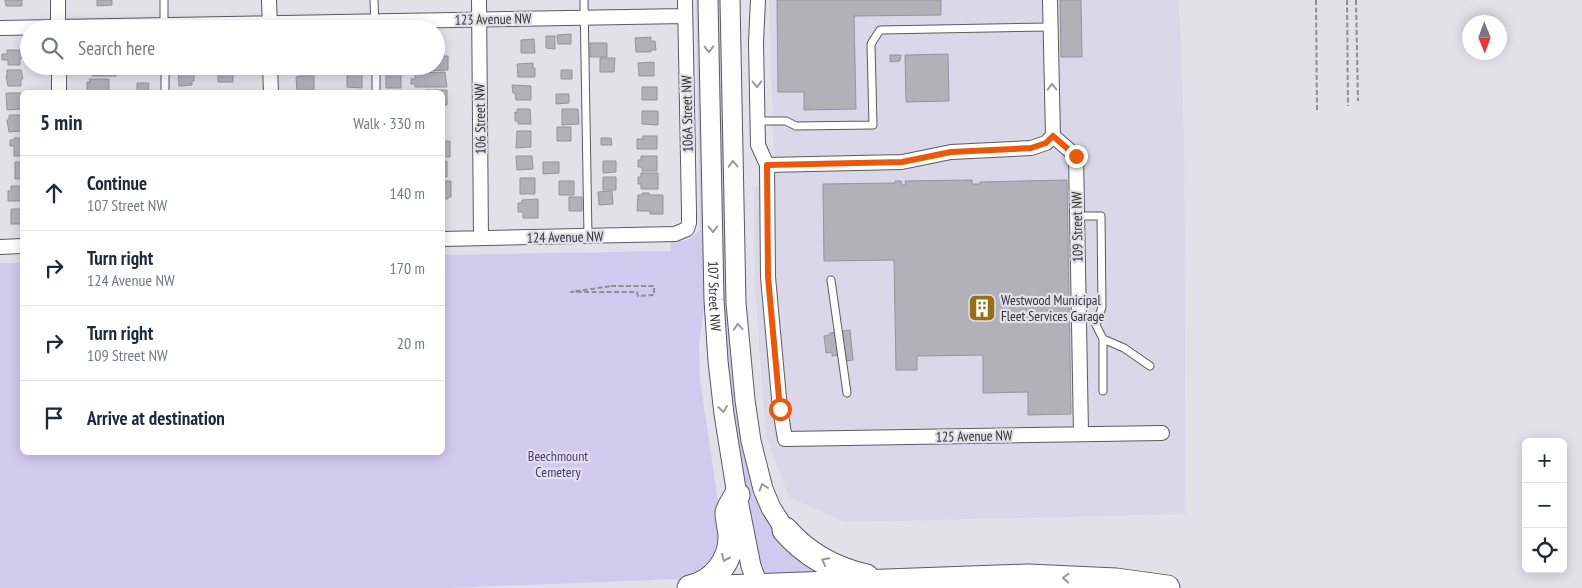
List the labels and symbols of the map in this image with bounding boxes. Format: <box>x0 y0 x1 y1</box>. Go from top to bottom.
street label: 123 Avenue NW <box>454 9 532 29</box>
north arrow <box>1462 15 1507 60</box>
one-way arrow <box>704 45 714 53</box>
street label: 106A Street NW <box>677 75 697 153</box>
one-way arrow <box>751 80 762 88</box>
street label: 106 Street NW <box>470 83 490 155</box>
one-way arrow <box>1047 83 1057 90</box>
route end <box>1065 145 1088 168</box>
one-way arrow <box>728 160 738 168</box>
street label: 109 Street NW <box>1067 191 1087 263</box>
one-way arrow <box>708 225 718 233</box>
street label: 124 Avenue NW <box>526 227 604 247</box>
street label: 107 Street NW <box>704 261 725 332</box>
place label: Westwood Municipal Fleet Services Garage <box>1001 291 1105 325</box>
building icon: Westwood Municipal Fleet Services Garage <box>967 293 997 323</box>
one-way arrow <box>733 322 744 330</box>
route start <box>769 398 792 421</box>
one-way arrow <box>717 406 728 414</box>
street label: 125 Avenue NW <box>935 426 1013 446</box>
park label: Beechmount Cemetery <box>528 447 588 481</box>
one-way arrow <box>758 483 768 491</box>
one-way arrow <box>721 553 732 562</box>
one-way arrow <box>822 557 831 567</box>
one-way arrow <box>1062 573 1070 583</box>

